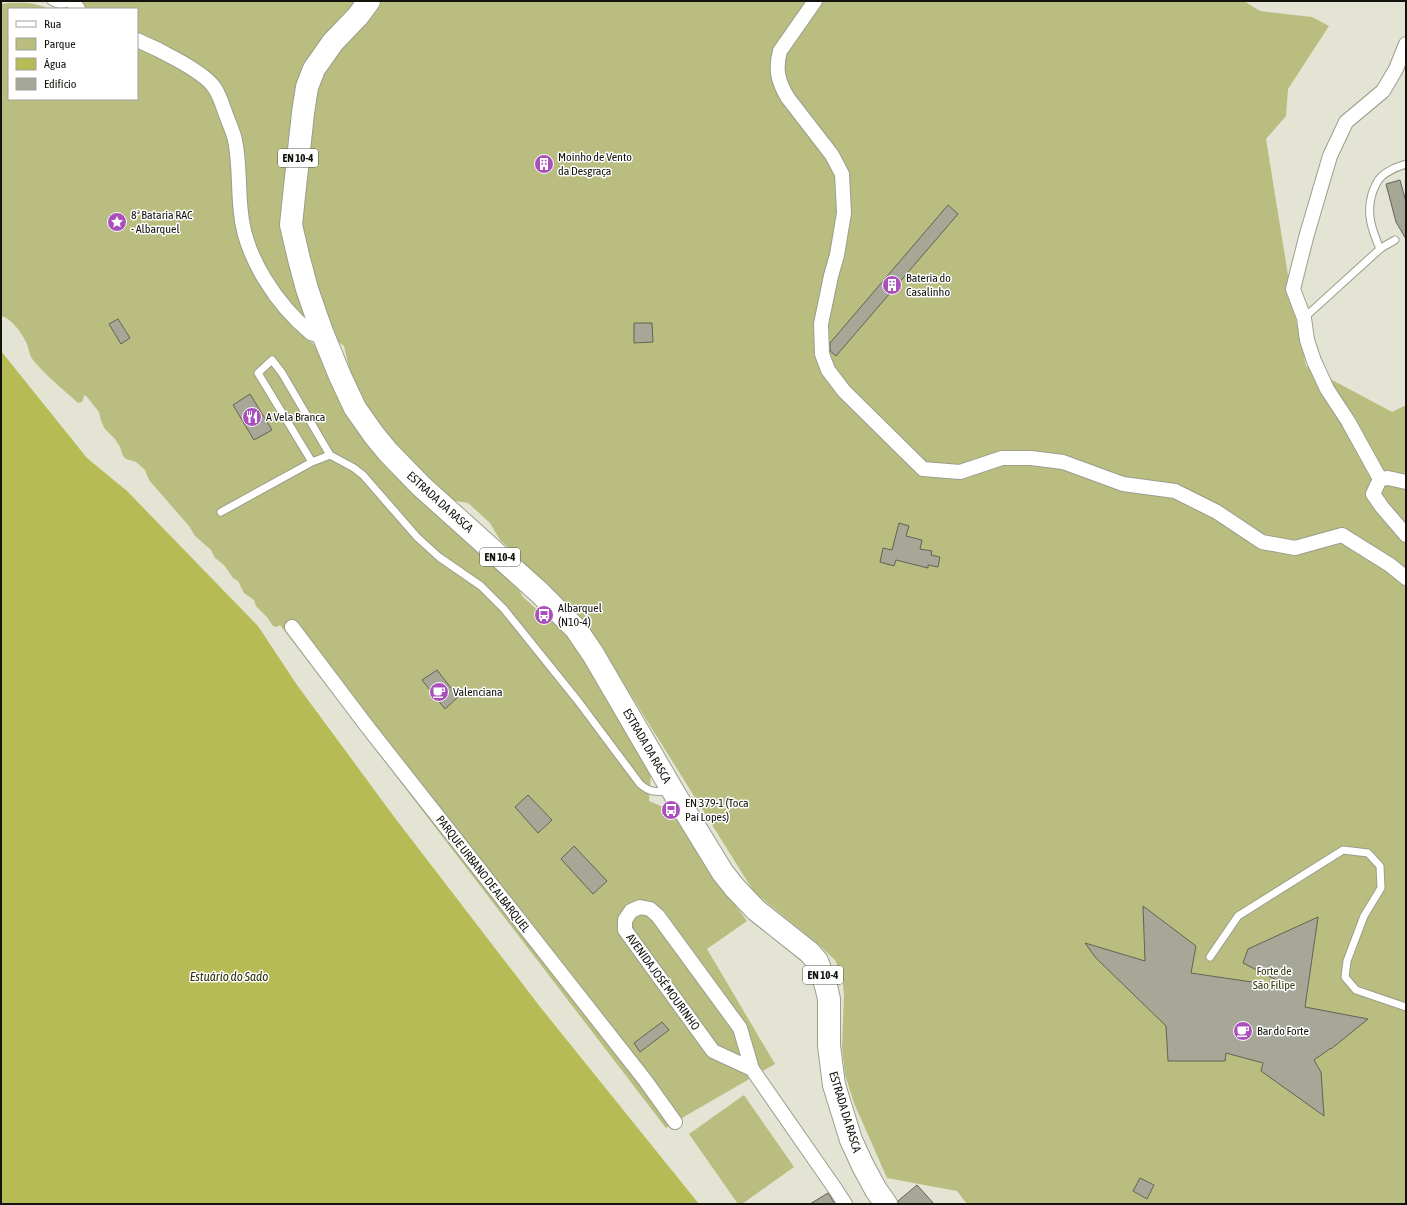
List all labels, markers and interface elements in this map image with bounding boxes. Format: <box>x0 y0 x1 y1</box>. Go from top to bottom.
legend <box>8 8 138 100</box>
text: Rua <box>44 17 61 31</box>
text: Parque <box>44 37 76 51</box>
text: Água <box>44 57 66 71</box>
text: Edifício <box>44 77 77 91</box>
road number: EN 10-4 <box>278 149 318 167</box>
place label: Moinho de Vento da Desgraça <box>558 150 632 178</box>
building icon: Moinho de Vento da Desgraça <box>533 153 555 175</box>
place label: 8ª Bataria RAC - Albarquel <box>131 208 193 236</box>
place icon: 8ª Bataria RAC - Albarquel <box>106 211 128 233</box>
place label: Bateria do Casalinho <box>906 271 951 299</box>
building icon: Bateria do Casalinho <box>881 274 903 296</box>
restaurant icon: A Vela Branca <box>241 406 263 428</box>
place label: A Vela Branca <box>266 410 325 424</box>
street label: ESTRADA DA RASCA <box>404 469 476 535</box>
road number: EN 10-4 <box>480 548 520 566</box>
place label: Albarquel (N10-4) <box>558 601 603 629</box>
bus stop icon: Albarquel (N10-4) <box>533 604 555 626</box>
cafe icon: Valenciana <box>428 681 450 703</box>
place label: Valenciana <box>453 685 503 699</box>
street label: ESTRADA DA RASCA <box>620 706 674 786</box>
place label: EN 379-1 (Toca Pai Lopes) <box>685 796 749 824</box>
bus stop icon: EN 379-1 (Toca Pai Lopes) <box>660 799 682 821</box>
street label: PARQUE URBANO DE ALBARQUEL <box>433 813 533 935</box>
street label: AVENIDA JOSÉ MOURINHO <box>623 931 703 1033</box>
park label: Forte de São Filipe <box>1253 964 1295 992</box>
road number: EN 10-4 <box>803 966 843 984</box>
water label: Estuário do Sado <box>190 969 268 984</box>
cafe icon: Bar do Forte <box>1232 1020 1254 1042</box>
place label: Bar do Forte <box>1257 1024 1309 1038</box>
street label: ESTRADA DA RASCA <box>826 1070 864 1154</box>

